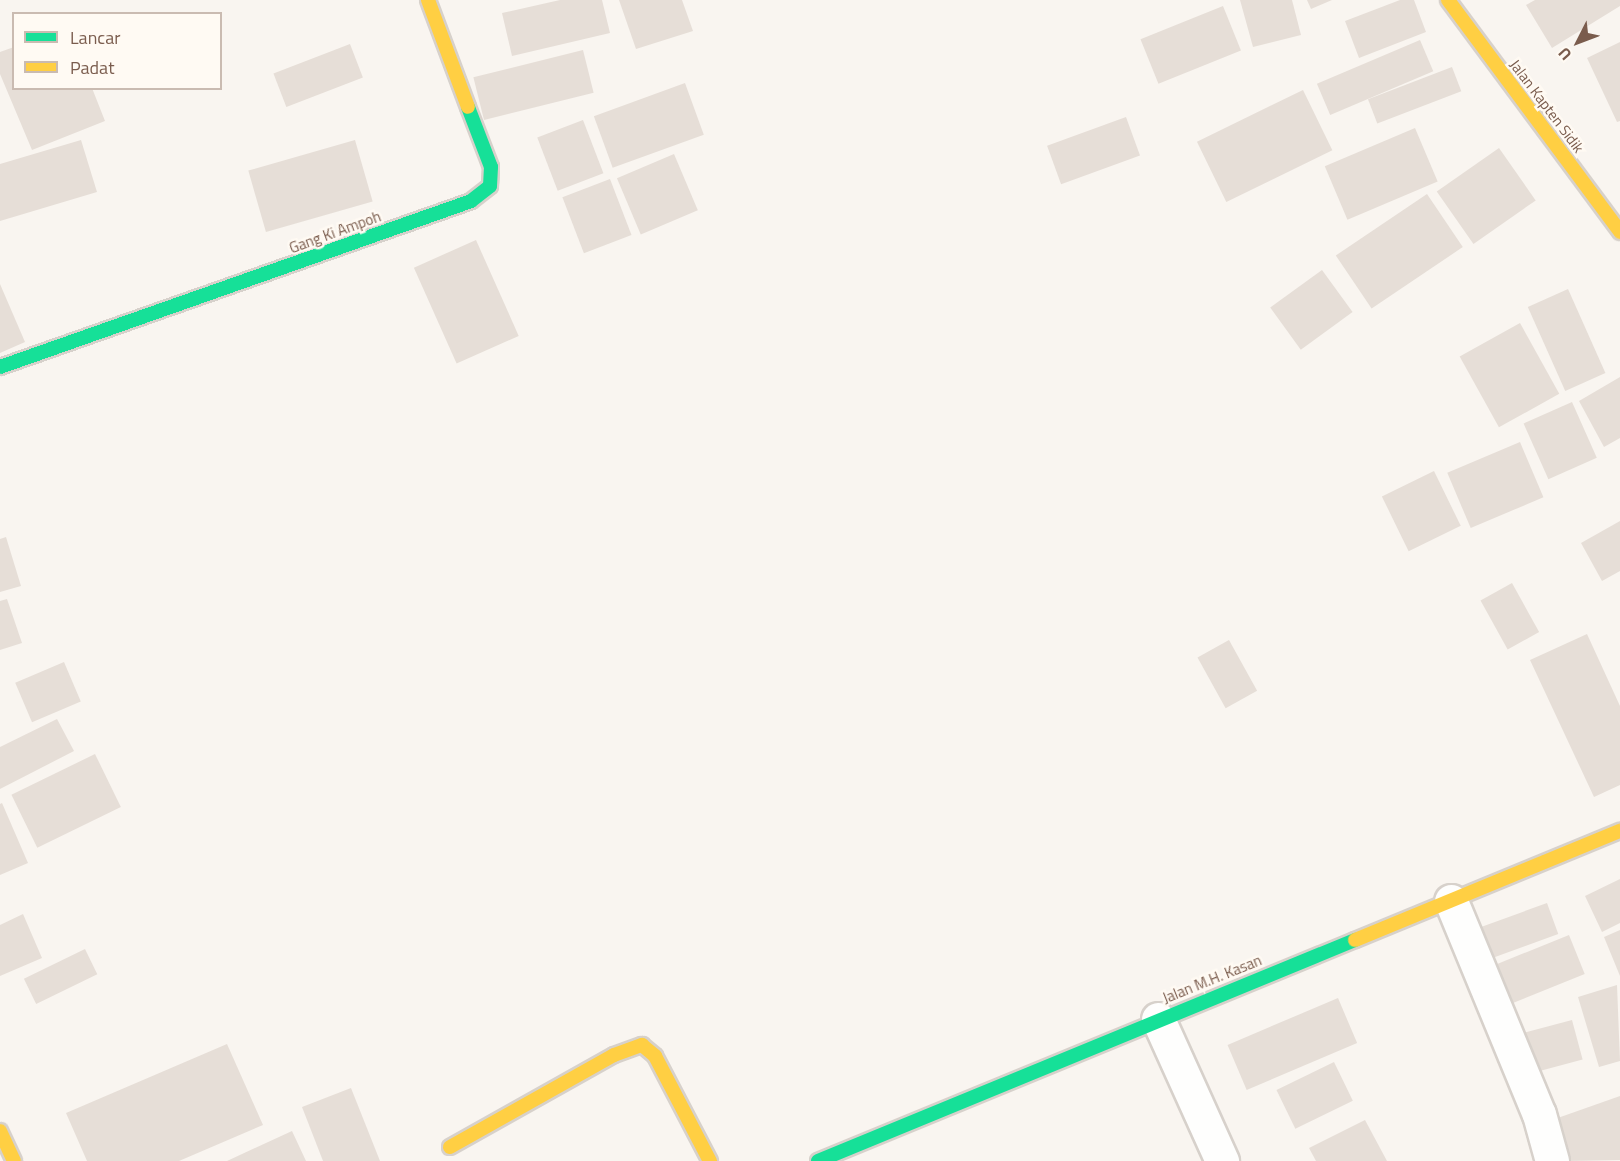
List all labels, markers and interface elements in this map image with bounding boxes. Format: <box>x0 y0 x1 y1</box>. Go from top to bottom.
legend <box>12 12 222 90</box>
north arrow <box>1548 12 1608 72</box>
text: Lancar <box>70 24 120 51</box>
text: U <box>1552 42 1577 66</box>
text: Padat <box>70 54 114 81</box>
street label: Jalan Kapten Sidik <box>1506 56 1588 156</box>
street label: Gang Ki Ampoh <box>287 207 383 257</box>
street label: Jalan M.H. Kasan <box>1160 951 1264 1007</box>

